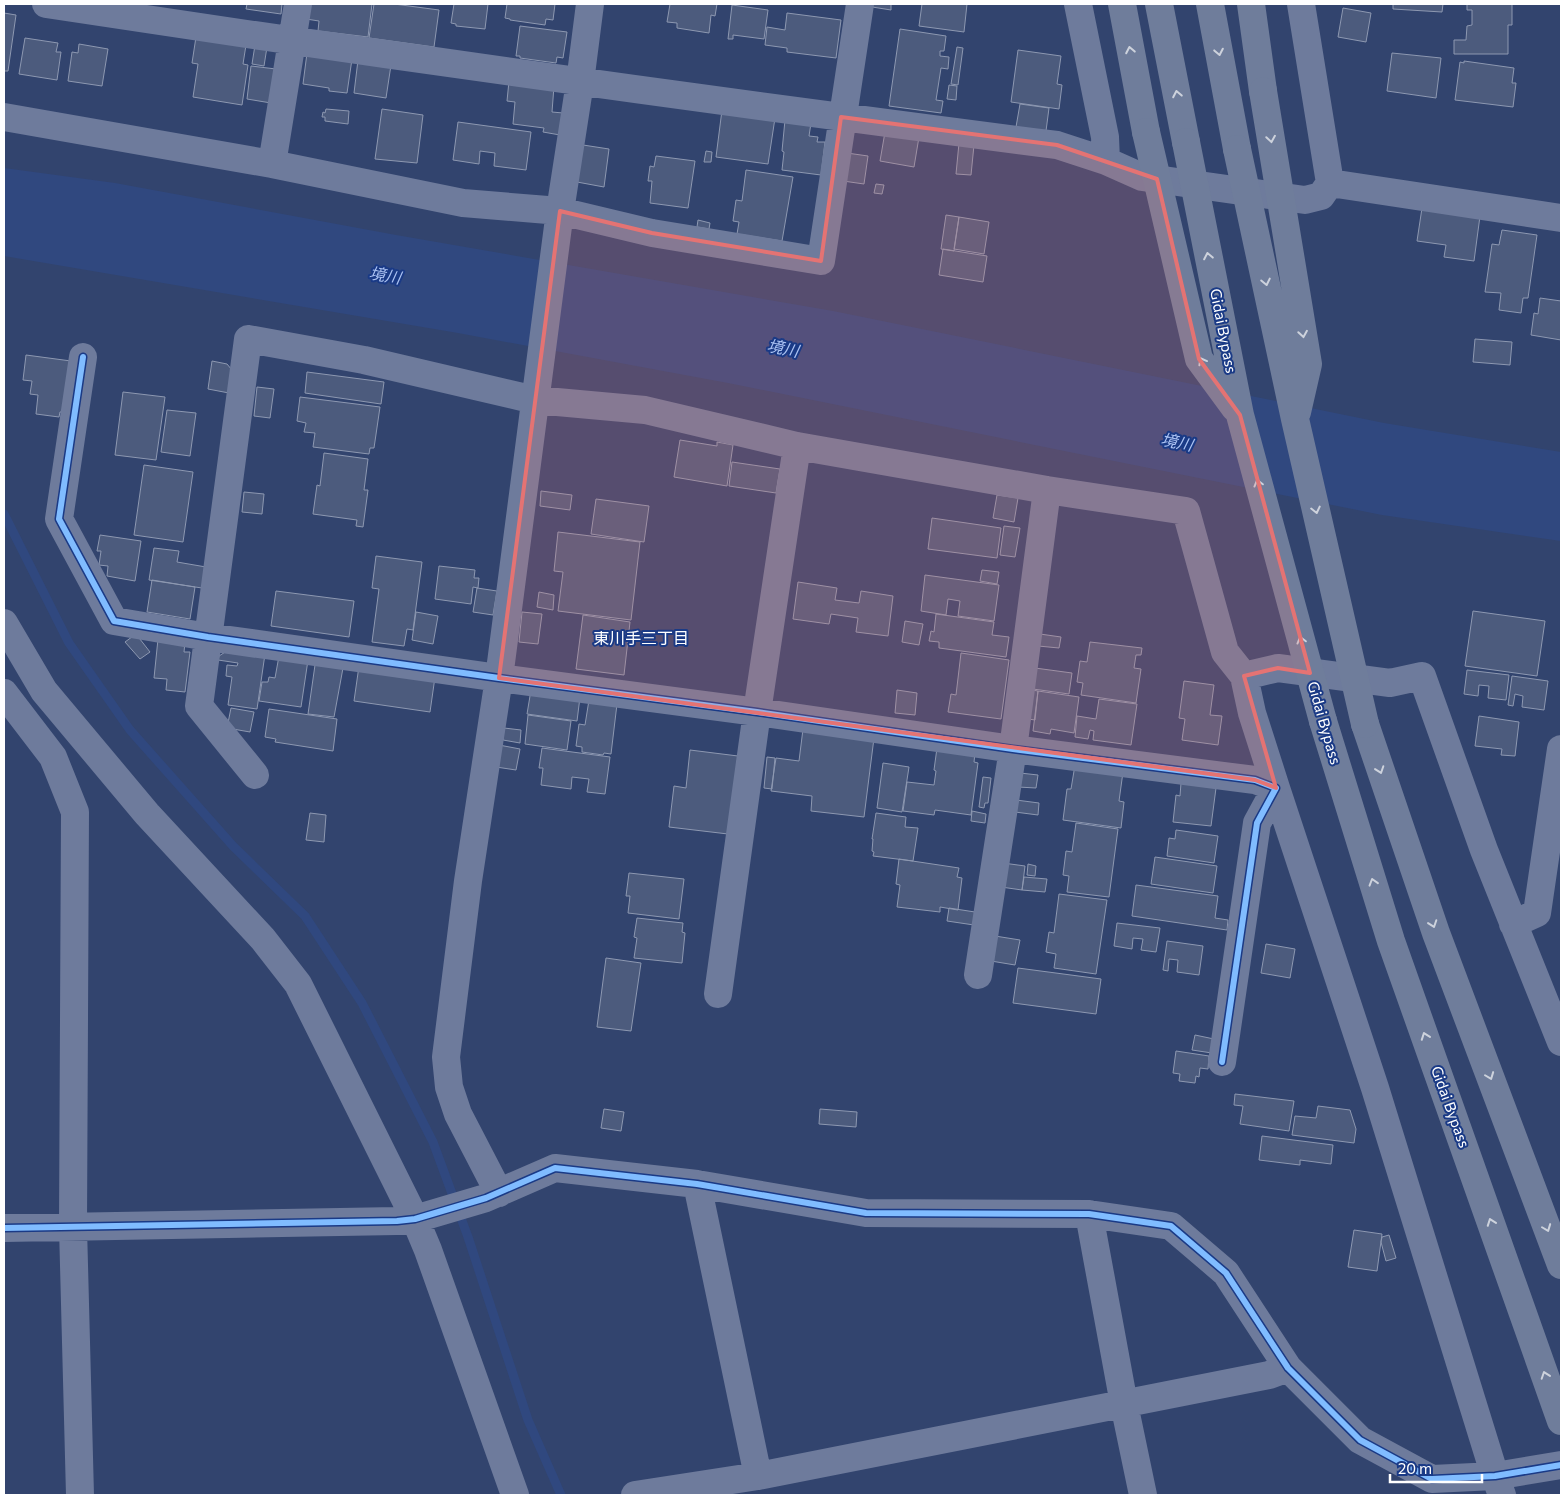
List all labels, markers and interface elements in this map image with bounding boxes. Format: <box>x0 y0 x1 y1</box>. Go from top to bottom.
one-way arrow <box>1126 46 1136 55</box>
one-way arrow <box>1213 47 1224 56</box>
one-way arrow <box>1172 89 1182 98</box>
one-way arrow <box>1266 135 1276 144</box>
one-way arrow <box>1204 252 1214 261</box>
water label: 境川 <box>368 262 404 287</box>
one-way arrow <box>1260 278 1271 287</box>
street label: Gidai Bypass <box>1207 287 1241 375</box>
one-way arrow <box>1298 330 1308 338</box>
water label: 境川 <box>766 335 803 360</box>
one-way arrow <box>1198 357 1208 366</box>
water label: 境川 <box>1159 429 1197 455</box>
one-way arrow <box>1254 480 1264 488</box>
one-way arrow <box>1310 505 1321 514</box>
district label: 東川手三丁目 <box>593 628 689 647</box>
one-way arrow <box>1296 636 1307 645</box>
street label: Gidai Bypass <box>1304 679 1345 767</box>
one-way arrow <box>1375 765 1385 774</box>
one-way arrow <box>1368 879 1378 887</box>
one-way arrow <box>1427 919 1437 928</box>
one-way arrow <box>1420 1032 1430 1041</box>
street label: Gidai Bypass <box>1428 1063 1474 1150</box>
one-way arrow <box>1484 1071 1494 1080</box>
one-way arrow <box>1487 1218 1497 1227</box>
one-way arrow <box>1541 1223 1551 1232</box>
one-way arrow <box>1541 1372 1551 1380</box>
scale bar <box>1390 1452 1482 1484</box>
text: 20 m <box>1398 1459 1432 1477</box>

